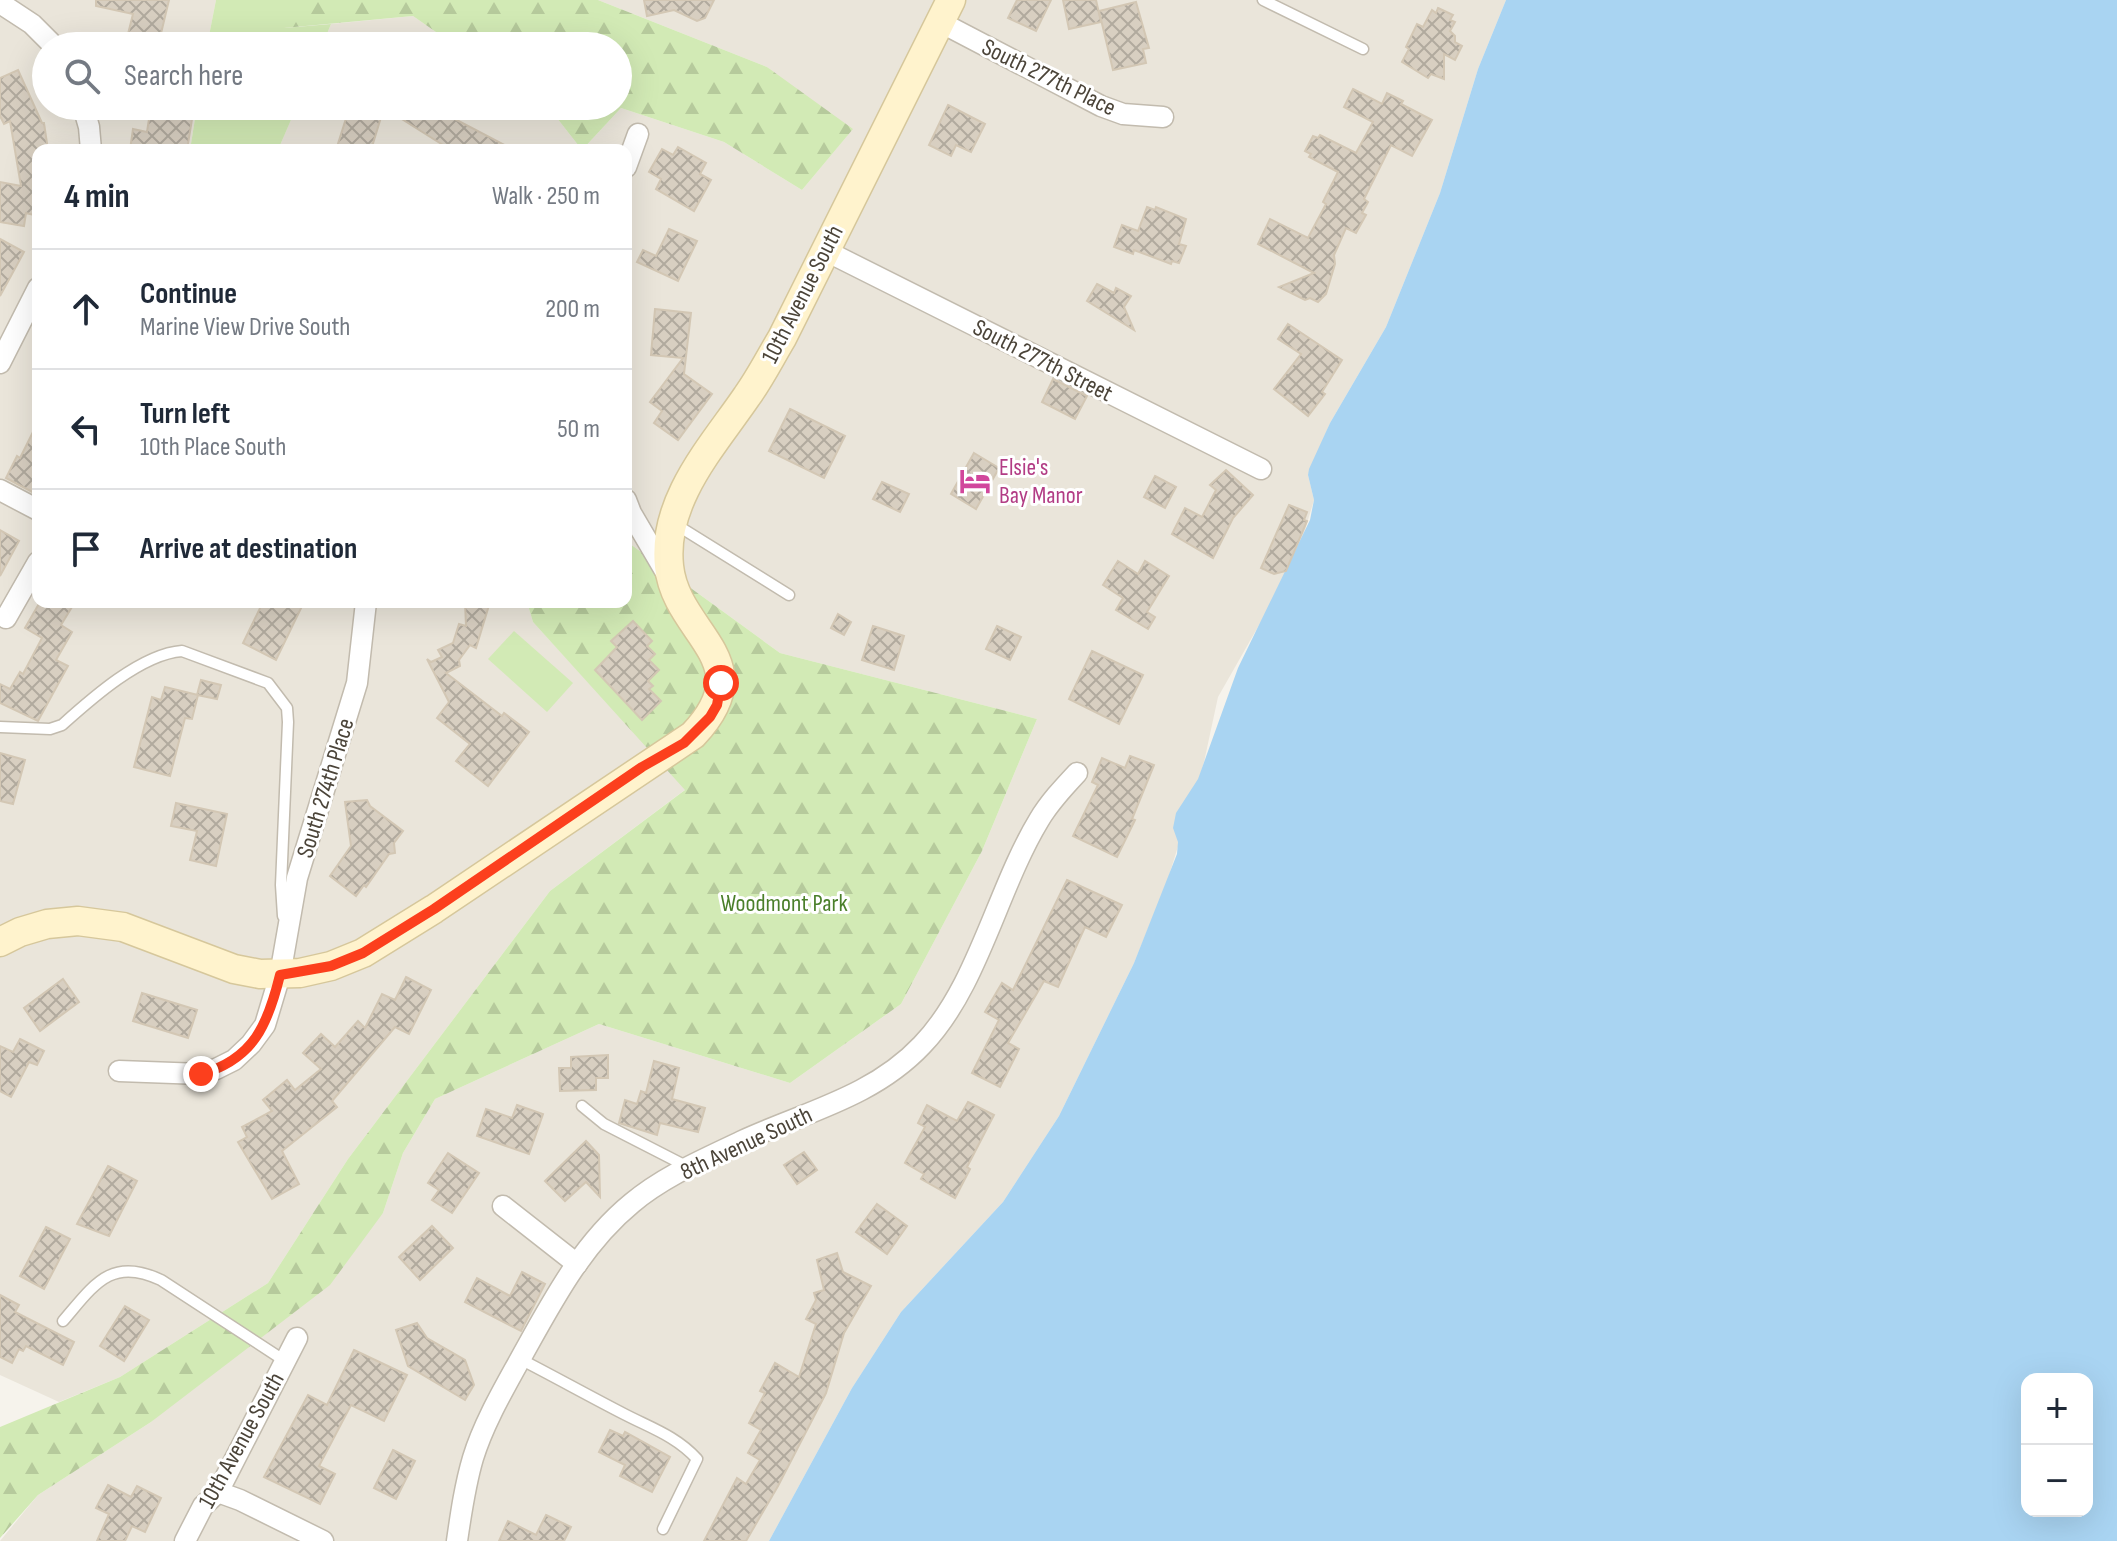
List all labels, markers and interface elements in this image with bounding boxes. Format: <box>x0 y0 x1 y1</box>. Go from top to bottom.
search box <box>32 32 632 120</box>
street label: South 277th Place <box>977 33 1121 122</box>
icon: search <box>60 54 104 98</box>
text: Search here <box>124 58 243 94</box>
text: 4 min <box>64 176 130 217</box>
text: Walk · 250 m <box>492 181 600 212</box>
street label: 10th Avenue South <box>755 220 850 368</box>
text: Continue <box>140 276 237 312</box>
icon: ahead <box>64 287 108 331</box>
text: 200 m <box>545 294 600 325</box>
text: Marine View Drive South <box>140 312 350 343</box>
street label: South 277th Street <box>968 313 1118 408</box>
text: Turn left <box>140 396 230 432</box>
icon: left <box>64 407 108 451</box>
text: 50 m <box>557 414 600 445</box>
text: 10th Place South <box>140 432 286 463</box>
place label: Elsie's Bay Manor <box>999 453 1083 510</box>
hotel icon: Elsie's Bay Manor <box>958 464 992 498</box>
icon: arrive <box>64 527 108 571</box>
text: Arrive at destination <box>140 531 357 567</box>
route start <box>703 665 739 701</box>
street label: South 274th Place <box>291 715 360 861</box>
park label: Woodmont Park <box>720 889 848 918</box>
route end <box>183 1056 219 1092</box>
street label: 8th Avenue South <box>676 1100 817 1187</box>
street label: 10th Avenue South <box>192 1367 291 1513</box>
map controls <box>2021 1373 2093 1517</box>
button: + <box>2021 1373 2093 1445</box>
button: − <box>2021 1445 2093 1517</box>

